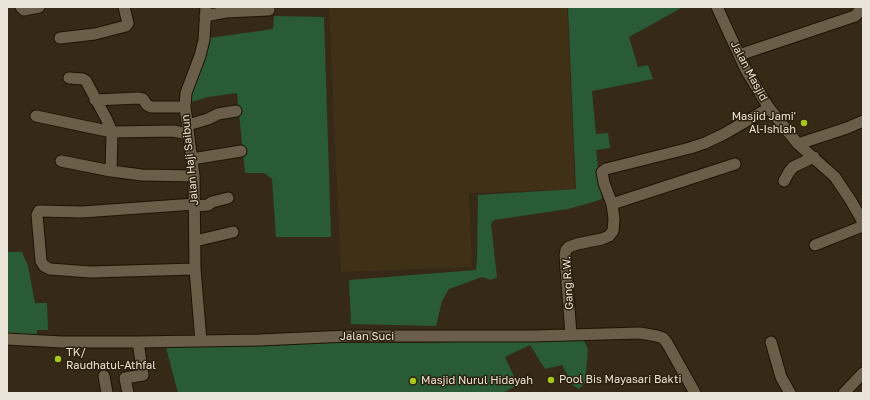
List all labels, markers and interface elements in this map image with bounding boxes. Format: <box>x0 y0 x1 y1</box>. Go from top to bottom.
street label: Jalan Masjid <box>728 39 770 103</box>
place label: Masjid Jami' Al-Ishlah <box>732 110 796 136</box>
street label: Jalan Haji Saibun <box>179 114 201 206</box>
marker: Masjid Jami' Al-Ishlah <box>799 118 809 128</box>
street label: Gang R.W. <box>560 256 576 310</box>
street label: Jalan Suci <box>340 330 394 344</box>
place label: TK/ Raudhatul-Athfal <box>66 346 156 372</box>
marker: TK/ Raudhatul-Athfal <box>53 354 63 364</box>
place label: Pool Bis Mayasari Bakti <box>559 373 681 387</box>
place label: Masjid Nurul Hidayah <box>421 374 533 388</box>
marker: Pool Bis Mayasari Bakti <box>546 375 556 385</box>
marker: Masjid Nurul Hidayah <box>408 376 418 386</box>

